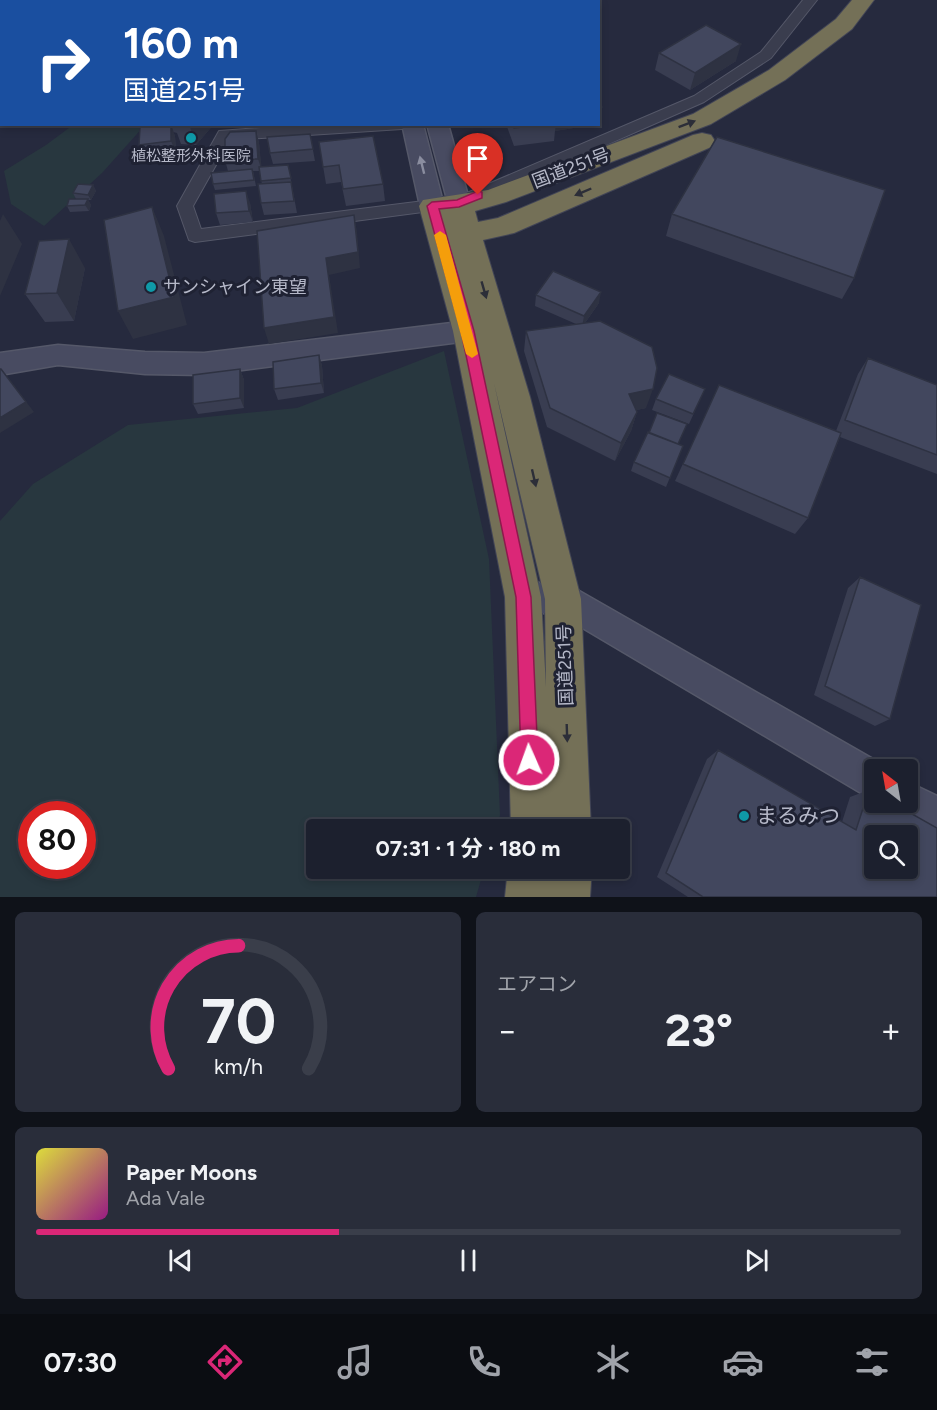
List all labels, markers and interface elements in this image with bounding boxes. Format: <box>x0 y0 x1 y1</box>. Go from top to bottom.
text: 160 m <box>123 18 239 69</box>
icon: right <box>24 24 102 102</box>
text: 国道251号 <box>123 74 246 107</box>
one-way arrow <box>678 119 696 129</box>
marker: 植松整形外科医院 <box>184 131 198 145</box>
pin <box>452 133 503 195</box>
icon: arrive <box>461 142 494 175</box>
street label: 国道251号 <box>529 143 613 193</box>
place label: 植松整形外科医院 <box>131 147 251 165</box>
one-way arrow <box>417 156 427 175</box>
one-way arrow <box>574 187 592 197</box>
place label: サンシャイン東望 <box>163 276 307 298</box>
marker: サンシャイン東望 <box>144 280 158 294</box>
one-way arrow <box>480 281 489 299</box>
one-way arrow <box>530 469 540 488</box>
street label: 国道251号 <box>553 624 577 706</box>
one-way arrow <box>562 724 572 743</box>
position arrow <box>497 728 561 792</box>
north arrow <box>864 759 918 813</box>
map controls <box>864 759 918 879</box>
speed limit sign: 80 <box>18 801 96 879</box>
place label: まるみつ <box>756 803 840 828</box>
marker: まるみつ <box>737 809 751 823</box>
button: search <box>864 825 918 879</box>
text: 07:31 · 1 分 · 180 m <box>376 835 560 862</box>
text: エアコン <box>497 972 577 996</box>
text: 70 <box>200 984 276 1059</box>
text: 23° <box>665 1003 733 1057</box>
text: − <box>497 1011 518 1050</box>
text: + <box>880 1011 901 1050</box>
text: km/h <box>214 1054 262 1079</box>
text: Paper Moons <box>126 1159 257 1186</box>
text: Ada Vale <box>126 1186 205 1210</box>
icon: previous <box>164 1244 197 1277</box>
icon: pause <box>452 1244 485 1277</box>
icon: next <box>740 1244 773 1277</box>
icon: directions <box>204 1341 246 1383</box>
icon: music <box>334 1341 376 1383</box>
icon: phone <box>463 1341 505 1383</box>
icon: climate <box>592 1341 634 1383</box>
icon: car <box>722 1341 764 1383</box>
icon: filters <box>851 1341 893 1383</box>
text: 07:30 <box>44 1346 117 1379</box>

